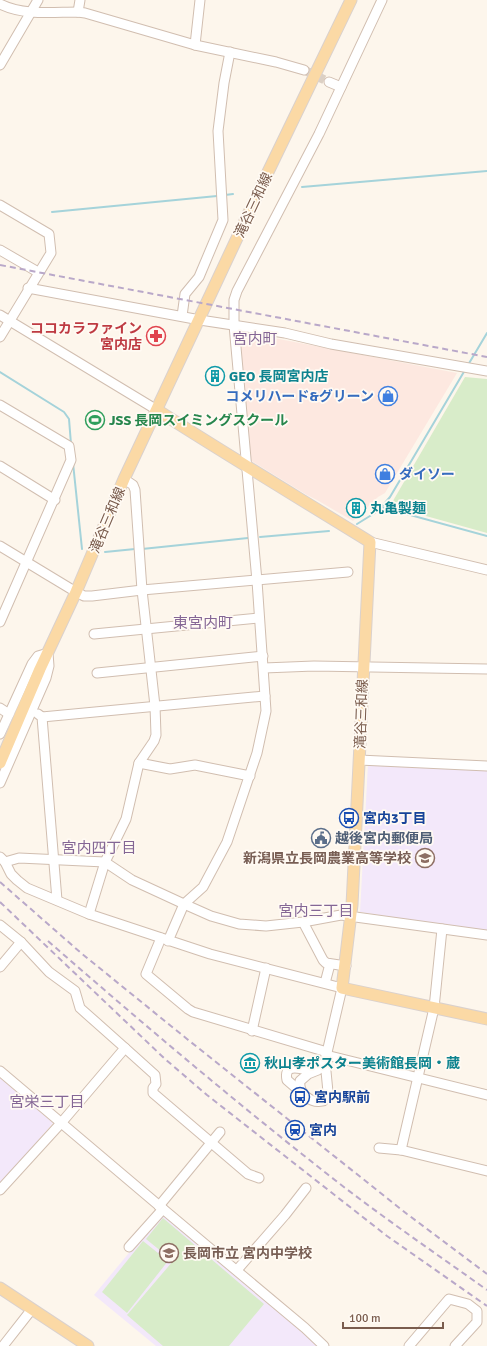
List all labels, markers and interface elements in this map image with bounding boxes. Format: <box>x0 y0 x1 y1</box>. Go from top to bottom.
street label: 滝谷三和線 <box>231 170 276 241</box>
place label: ココカラファイン 宮内店 <box>30 320 142 353</box>
pharmacy icon: ココカラファイン 宮内店 <box>145 325 167 347</box>
district label: 宮内町 <box>232 330 278 348</box>
building icon: GEO 長岡宮内店 <box>204 365 226 387</box>
place label: GEO 長岡宮内店 <box>229 368 328 385</box>
shop icon: コメリハード&グリーン <box>377 385 399 407</box>
place label: コメリハード&グリーン <box>226 388 374 405</box>
sports icon: JSS 長岡スイミングスクール <box>84 409 106 431</box>
place label: JSS 長岡スイミングスクール <box>109 412 288 429</box>
shop icon: ダイソー <box>374 463 396 485</box>
place label: ダイソー <box>399 466 455 483</box>
street label: 滝谷三和線 <box>86 485 129 556</box>
building icon: 丸亀製麺 <box>345 497 367 519</box>
place label: 丸亀製麺 <box>370 500 426 517</box>
district label: 東宮内町 <box>173 614 233 632</box>
street label: 滝谷三和線 <box>352 679 371 749</box>
bus stop icon: 宮内3丁目 <box>338 807 360 829</box>
place label: 宮内3丁目 <box>363 810 427 827</box>
public building icon: 越後宮内郵便局 <box>310 827 332 849</box>
place label: 越後宮内郵便局 <box>335 830 433 847</box>
district label: 宮内四丁目 <box>61 839 137 857</box>
school or university icon: 新潟県立長岡農業高等学校 <box>414 847 436 869</box>
place label: 新潟県立長岡農業高等学校 <box>243 850 411 867</box>
district label: 宮内三丁目 <box>278 902 354 920</box>
museum icon: 秋山孝ポスター美術館長岡・蔵 <box>239 1052 261 1074</box>
place label: 秋山孝ポスター美術館長岡・蔵 <box>264 1055 460 1072</box>
bus stop icon: 宮内駅前 <box>289 1086 311 1108</box>
place label: 宮内駅前 <box>314 1089 370 1106</box>
district label: 宮栄三丁目 <box>9 1093 85 1111</box>
station icon: 宮内 <box>284 1119 306 1141</box>
place label: 宮内 <box>309 1122 337 1139</box>
school or university icon: 長岡市立 宮内中学校 <box>158 1242 180 1264</box>
place label: 長岡市立 宮内中学校 <box>183 1245 312 1262</box>
scale bar <box>343 1304 443 1330</box>
text: 100 m <box>349 1311 381 1326</box>

